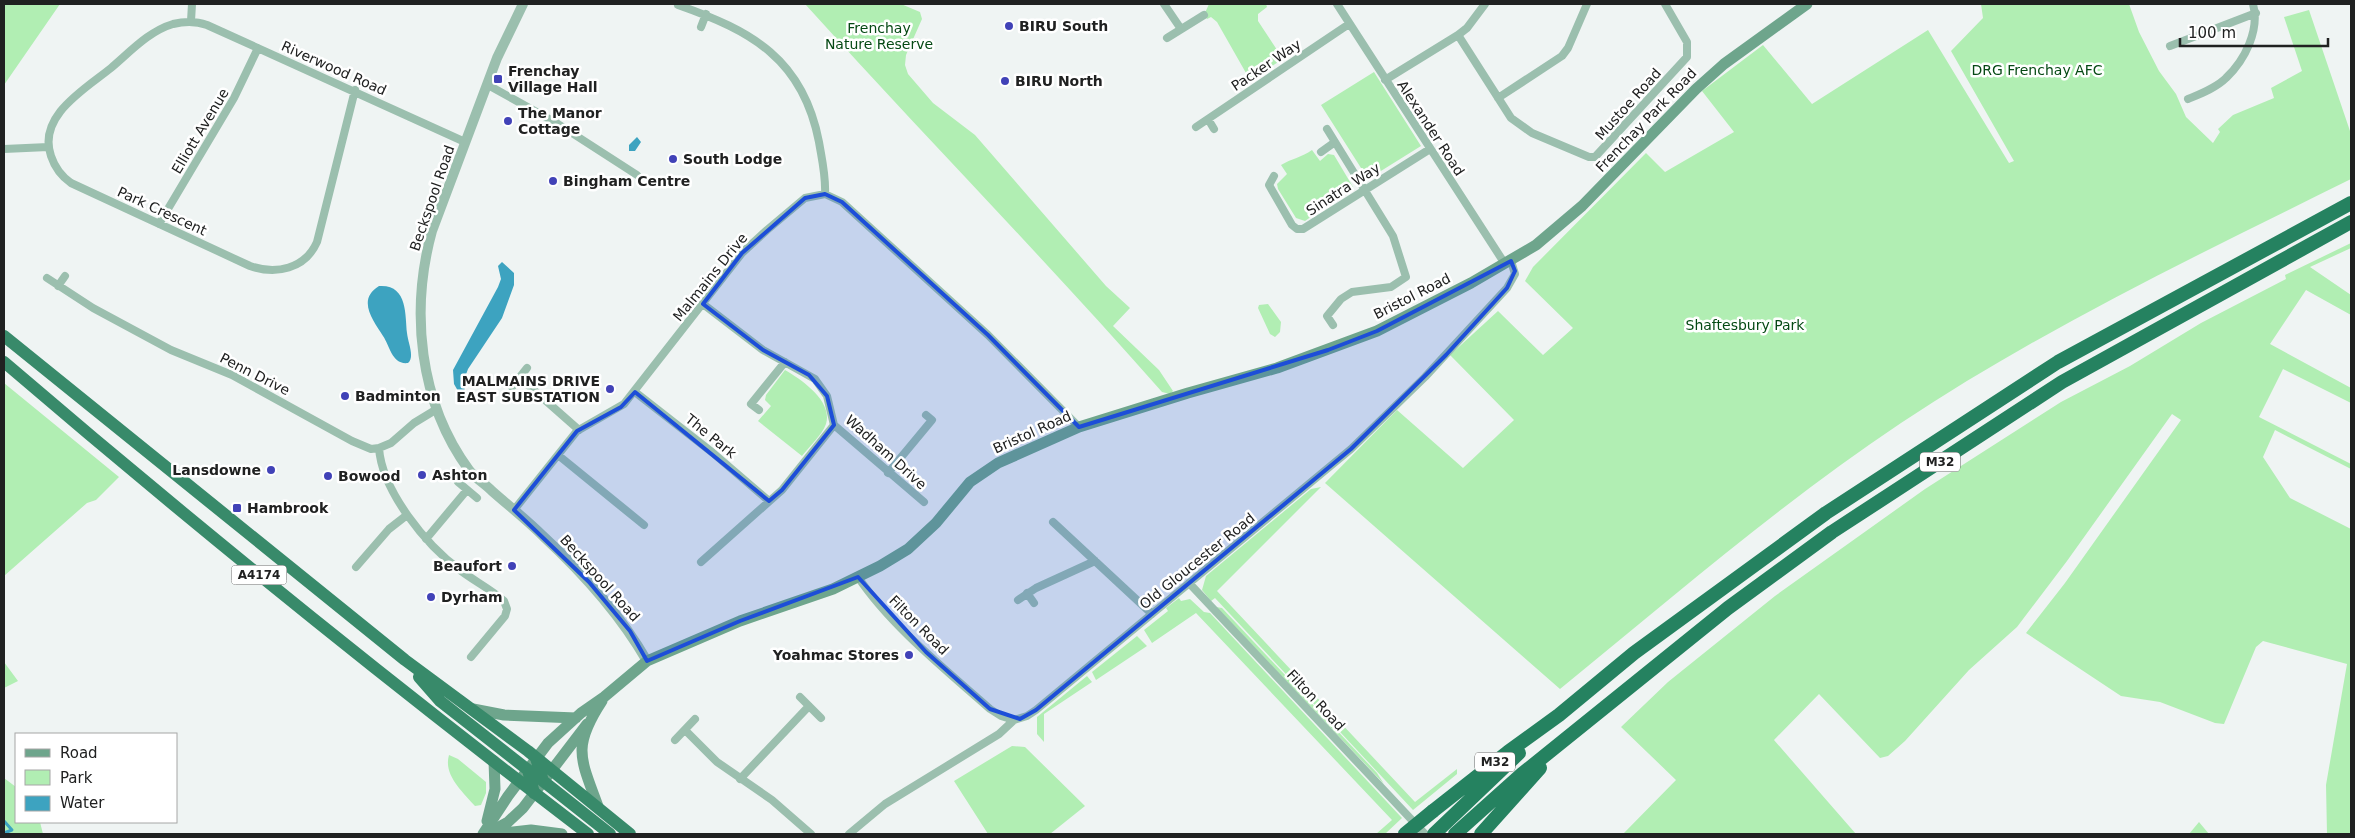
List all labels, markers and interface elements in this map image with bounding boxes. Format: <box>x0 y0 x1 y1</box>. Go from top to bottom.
scale bar <box>2180 15 2328 47</box>
place label: BIRU South <box>1019 18 1108 34</box>
park label: Frenchay Nature Reserve <box>825 20 933 52</box>
marker: BIRU South <box>1003 20 1015 32</box>
text: 100 m <box>2188 24 2236 42</box>
street label: Packer Way <box>1228 36 1304 94</box>
street label: Riverwood Road <box>279 38 389 98</box>
park label: DRG Frenchay AFC <box>1971 62 2103 78</box>
place label: Frenchay Village Hall <box>508 63 598 95</box>
street label: Mustoe Road <box>1592 65 1664 143</box>
street label: Frenchay Park Road <box>1592 65 1700 175</box>
marker: Frenchay Village Hall <box>492 73 504 85</box>
place label: BIRU North <box>1015 73 1103 89</box>
marker: BIRU North <box>999 75 1011 87</box>
street label: Alexander Road <box>1394 77 1468 179</box>
street label: Elliott Avenue <box>168 86 232 176</box>
place label: The Manor Cottage <box>518 105 602 137</box>
marker: The Manor Cottage <box>502 115 514 127</box>
street label: Beckspool Road <box>406 143 458 253</box>
place label: South Lodge <box>683 151 782 167</box>
marker: South Lodge <box>667 153 679 165</box>
street label: Sinatra Way <box>1303 159 1383 219</box>
place label: Bingham Centre <box>563 173 690 189</box>
marker: Bingham Centre <box>547 175 559 187</box>
street label: Park Crescent <box>115 183 210 239</box>
street label: Malmains Drive <box>670 230 750 324</box>
street label: Bristol Road <box>1371 270 1453 322</box>
park label: Shaftesbury Park <box>1686 317 1805 333</box>
street label: Penn Drive <box>217 350 293 398</box>
place label: MALMAINS DRIVE EAST SUBSTATION <box>456 373 600 405</box>
marker: MALMAINS DRIVE EAST SUBSTATION <box>604 383 616 395</box>
place label: Badminton <box>355 388 441 404</box>
marker: Badminton <box>339 390 351 402</box>
street label: Bristol Road <box>990 408 1074 456</box>
street label: The Park <box>682 410 740 462</box>
street label: Wadham Drive <box>842 412 930 492</box>
road number: M32 <box>1920 452 1960 472</box>
place label: Lansdowne <box>172 462 261 478</box>
marker: Lansdowne <box>265 464 277 476</box>
place label: Ashton <box>432 467 487 483</box>
place label: Bowood <box>338 468 400 484</box>
marker: Ashton <box>416 469 428 481</box>
marker: Bowood <box>322 470 334 482</box>
place label: Hambrook <box>247 500 329 516</box>
marker: Hambrook <box>231 502 243 514</box>
street label: Old Gloucester Road <box>1136 510 1258 612</box>
street label: Beckspool Road <box>557 531 643 625</box>
place label: Beaufort <box>433 558 502 574</box>
marker: Beaufort <box>506 560 518 572</box>
road number: A4174 <box>232 566 286 584</box>
place label: Dyrham <box>441 589 503 605</box>
marker: Dyrham <box>425 591 437 603</box>
street label: Filton Road <box>886 592 952 658</box>
place label: Yoahmac Stores <box>772 647 899 663</box>
marker: Yoahmac Stores <box>903 649 915 661</box>
street label: Filton Road <box>1284 666 1348 734</box>
legend <box>15 733 178 823</box>
text: Road <box>60 744 98 762</box>
road number: M32 <box>1475 752 1515 772</box>
text: Park <box>60 769 93 787</box>
text: Water <box>60 794 105 812</box>

